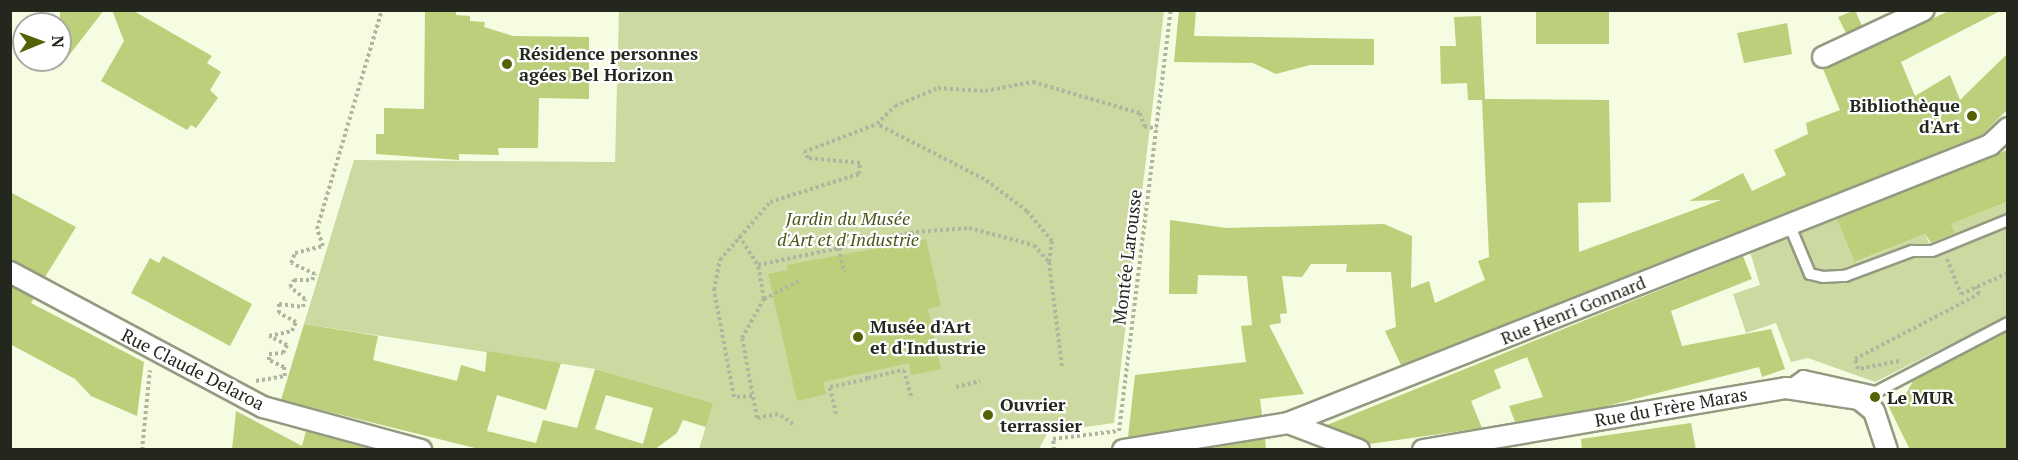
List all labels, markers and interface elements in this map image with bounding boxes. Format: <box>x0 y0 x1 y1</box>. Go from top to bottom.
north arrow <box>12 12 72 72</box>
text: N <box>47 35 69 48</box>
place label: Résidence personnes agées Bel Horizon <box>519 43 698 86</box>
marker: Résidence personnes agées Bel Horizon <box>500 57 514 71</box>
place label: Bibliothèque d'Art <box>1849 95 1960 138</box>
marker: Bibliothèque d'Art <box>1965 109 1979 123</box>
street label: Montée Larousse <box>1108 188 1146 326</box>
park label: Jardin du Musée d'Art et d'Industrie <box>777 208 919 250</box>
street label: Rue Henri Gonnard <box>1497 271 1649 349</box>
place label: Musée d'Art et d'Industrie <box>870 316 986 358</box>
street label: Rue Claude Delaroa <box>118 324 268 414</box>
marker: Musée d'Art et d'Industrie <box>851 330 865 344</box>
street label: Rue du Frère Maras <box>1593 383 1749 431</box>
place label: Le MUR <box>1887 386 1954 408</box>
marker: Le MUR <box>1868 390 1882 404</box>
place label: Ouvrier terrassier <box>1000 394 1082 436</box>
marker: Ouvrier terrassier <box>981 408 995 422</box>

